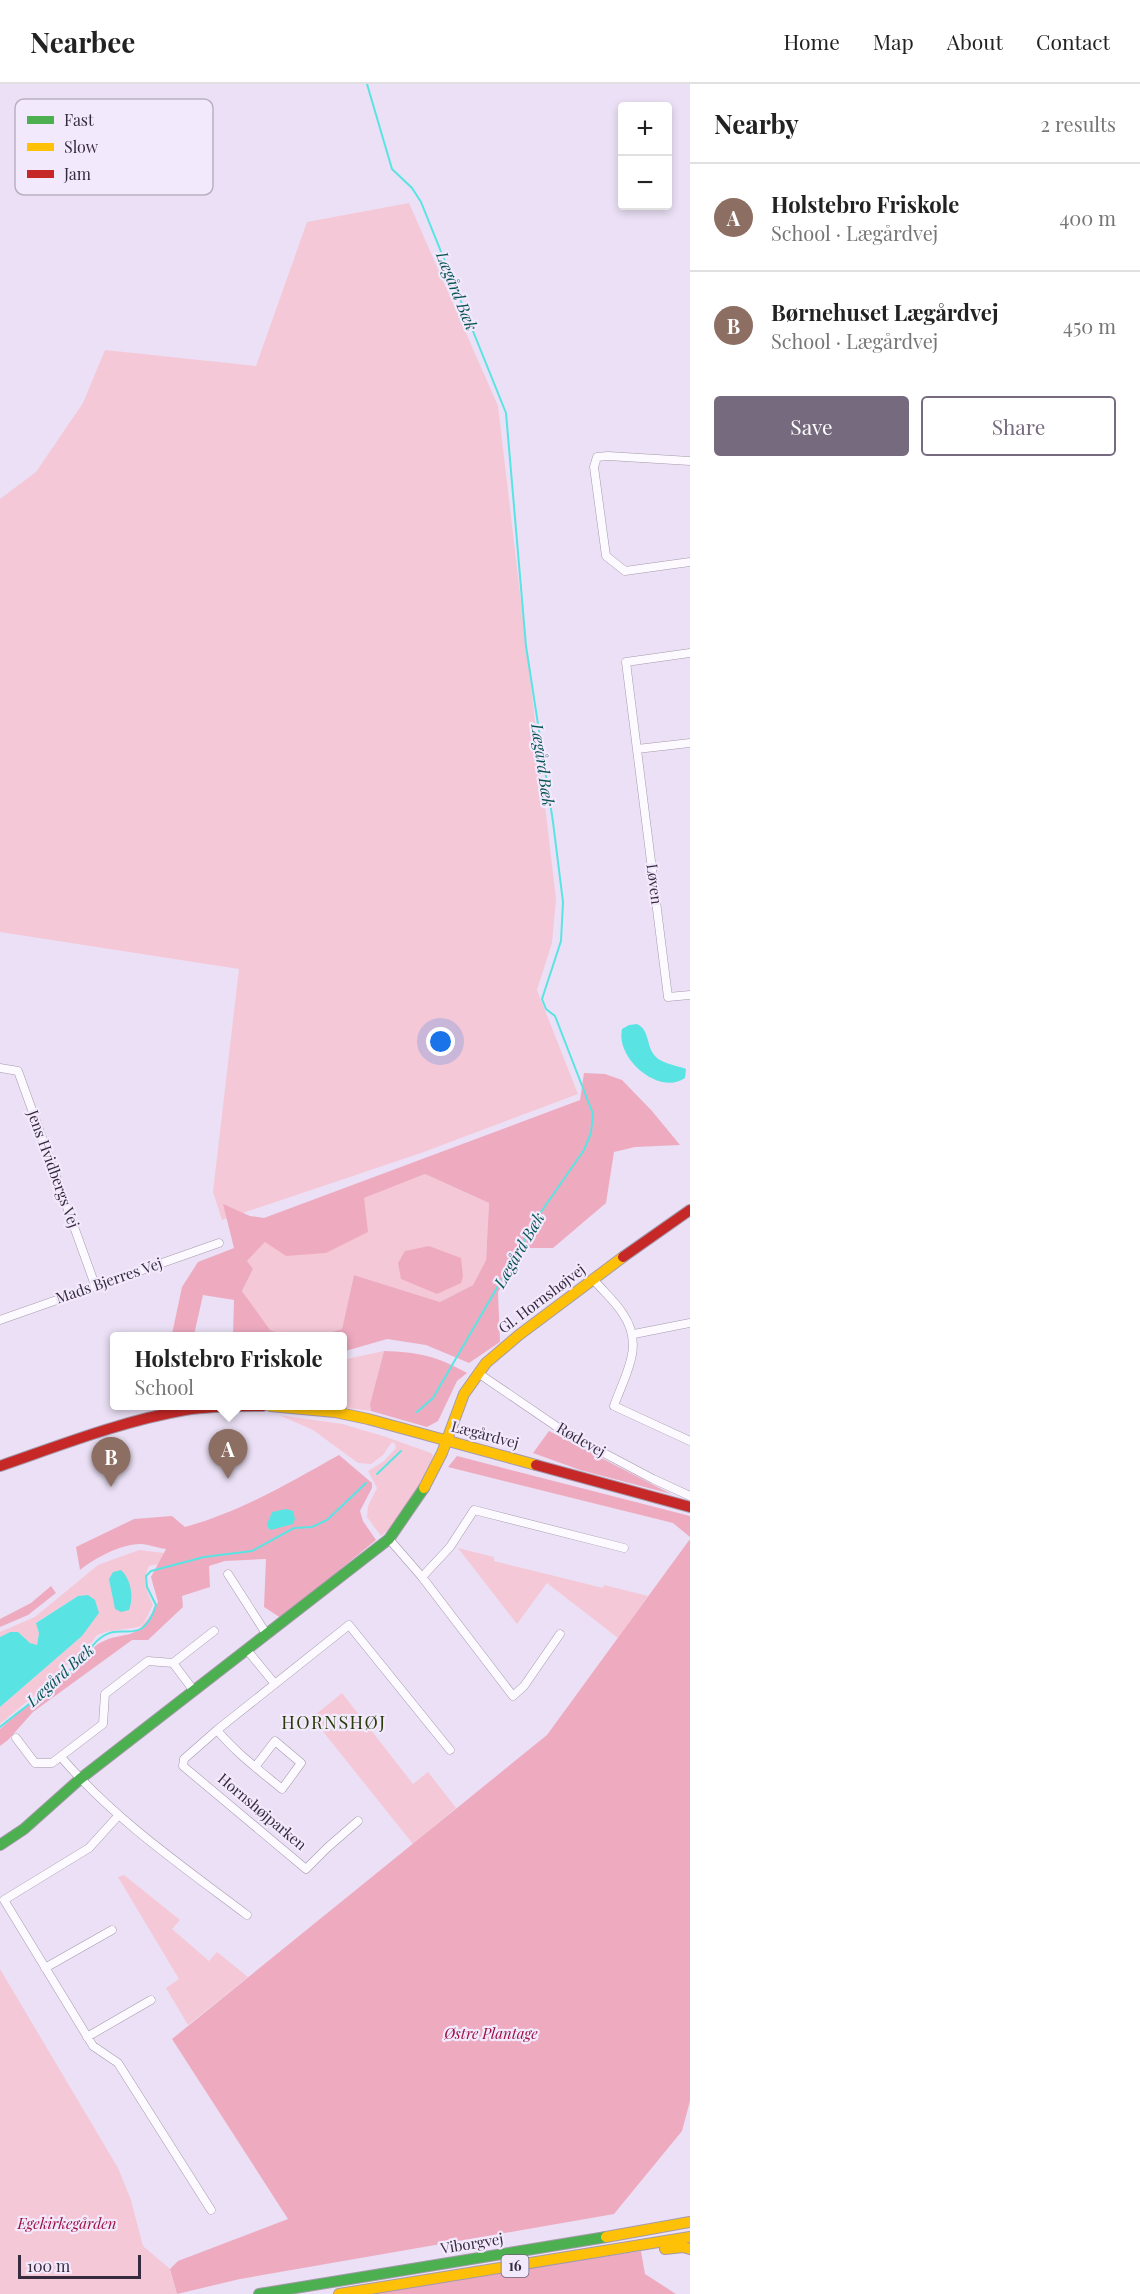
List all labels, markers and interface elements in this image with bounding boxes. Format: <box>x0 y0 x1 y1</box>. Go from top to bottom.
text: Nearbee <box>30 23 135 60</box>
text: Home <box>784 27 840 55</box>
text: Map <box>873 27 914 55</box>
text: About <box>947 27 1003 55</box>
text: Contact <box>1036 27 1110 55</box>
legend <box>15 99 213 195</box>
map controls <box>618 102 672 210</box>
button: + <box>618 102 672 156</box>
text: Nearby <box>714 106 799 141</box>
text: Fast <box>64 109 94 130</box>
text: 2 results <box>1041 110 1116 137</box>
text: Slow <box>64 136 99 157</box>
button: − <box>618 156 672 210</box>
text: Jam <box>63 163 91 184</box>
text: Holstebro Friskole <box>771 189 959 219</box>
text: A <box>727 204 740 231</box>
text: 400 m <box>1059 204 1116 231</box>
text: School · Lægårdvej <box>771 219 938 246</box>
water label: Lægård Bæk <box>432 247 483 333</box>
text: Børnehuset Lægårdvej <box>771 297 998 327</box>
text: B <box>727 312 740 339</box>
text: 450 m <box>1063 312 1116 339</box>
text: School · Lægårdvej <box>771 327 938 354</box>
button: Save <box>714 396 909 456</box>
button: Share <box>921 396 1116 456</box>
water label: Lægård Bæk <box>527 721 560 808</box>
street label: Løven <box>643 862 667 905</box>
your location <box>426 1027 455 1056</box>
street label: Jens Hvidbergs Vej <box>23 1106 85 1230</box>
water label: Lægård Bæk <box>488 1208 549 1292</box>
street label: Mads Bjerres Vej <box>53 1252 164 1308</box>
street label: Gl. Hornshøjvej <box>494 1259 589 1337</box>
popup <box>110 1332 347 1410</box>
text: Holstebro Friskole <box>134 1343 323 1373</box>
text: School <box>134 1373 194 1400</box>
street label: Lægårdvej <box>449 1415 521 1453</box>
street label: Rødevej <box>554 1417 609 1461</box>
pin: A <box>208 1430 248 1479</box>
pin: B <box>92 1438 130 1487</box>
water label: Lægård Bæk <box>21 1639 98 1711</box>
district label: HORNSHØJ <box>281 1710 387 1734</box>
street label: Hornshøjparken <box>214 1768 311 1854</box>
park label: Østre Plantage <box>443 2023 538 2043</box>
park label: Egekirkegården <box>17 2213 116 2233</box>
street label: Viborgvej <box>438 2228 505 2258</box>
scale bar <box>18 2252 141 2280</box>
text: 100 m <box>27 2255 70 2276</box>
road number: 16 <box>502 2255 528 2277</box>

